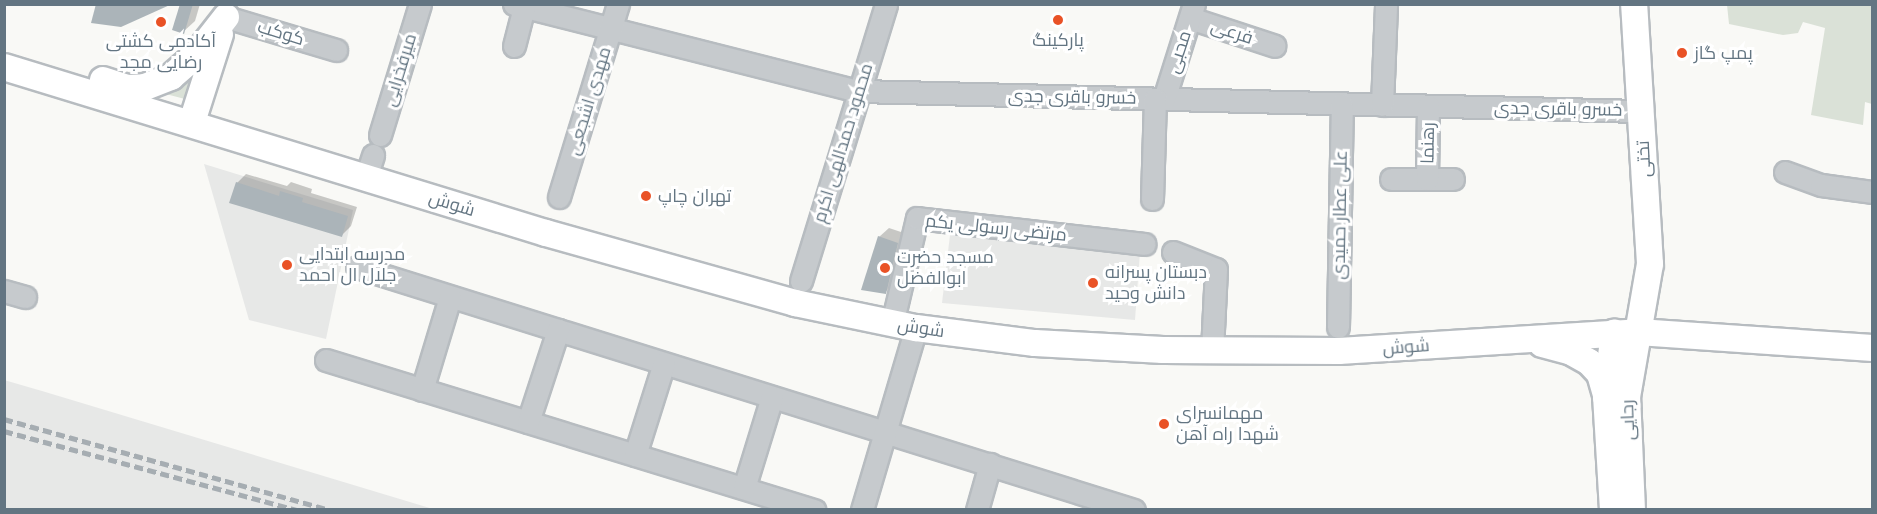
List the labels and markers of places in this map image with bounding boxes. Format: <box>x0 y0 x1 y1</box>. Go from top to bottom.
marker: پارکینگ <box>1051 13 1065 27</box>
marker: آکادمی کشتی رضایی مجد <box>154 15 168 29</box>
place label: پارکینگ <box>1032 29 1084 51</box>
place label: آکادمی کشتی رضایی مجد <box>106 31 216 74</box>
place label: پمپ گاز <box>1694 42 1753 64</box>
marker: پمپ گاز <box>1675 46 1689 60</box>
place label: تهران چاپ <box>658 185 731 207</box>
marker: تهران چاپ <box>639 189 653 203</box>
place label: مدرسه ابتدایی جلال ال احمد <box>299 244 405 286</box>
place label: مسجد حضرت ابوالفضل <box>897 247 994 290</box>
marker: مدرسه ابتدایی جلال ال احمد <box>280 258 294 272</box>
marker: مسجد حضرت ابوالفضل <box>878 261 892 275</box>
place label: دبستان پسرانه دانش وحید <box>1105 262 1207 304</box>
marker: دبستان پسرانه دانش وحید <box>1086 276 1100 290</box>
place label: مهمانسرای شهدا راه آهن <box>1176 403 1279 446</box>
marker: مهمانسرای شهدا راه آهن <box>1157 417 1171 431</box>

